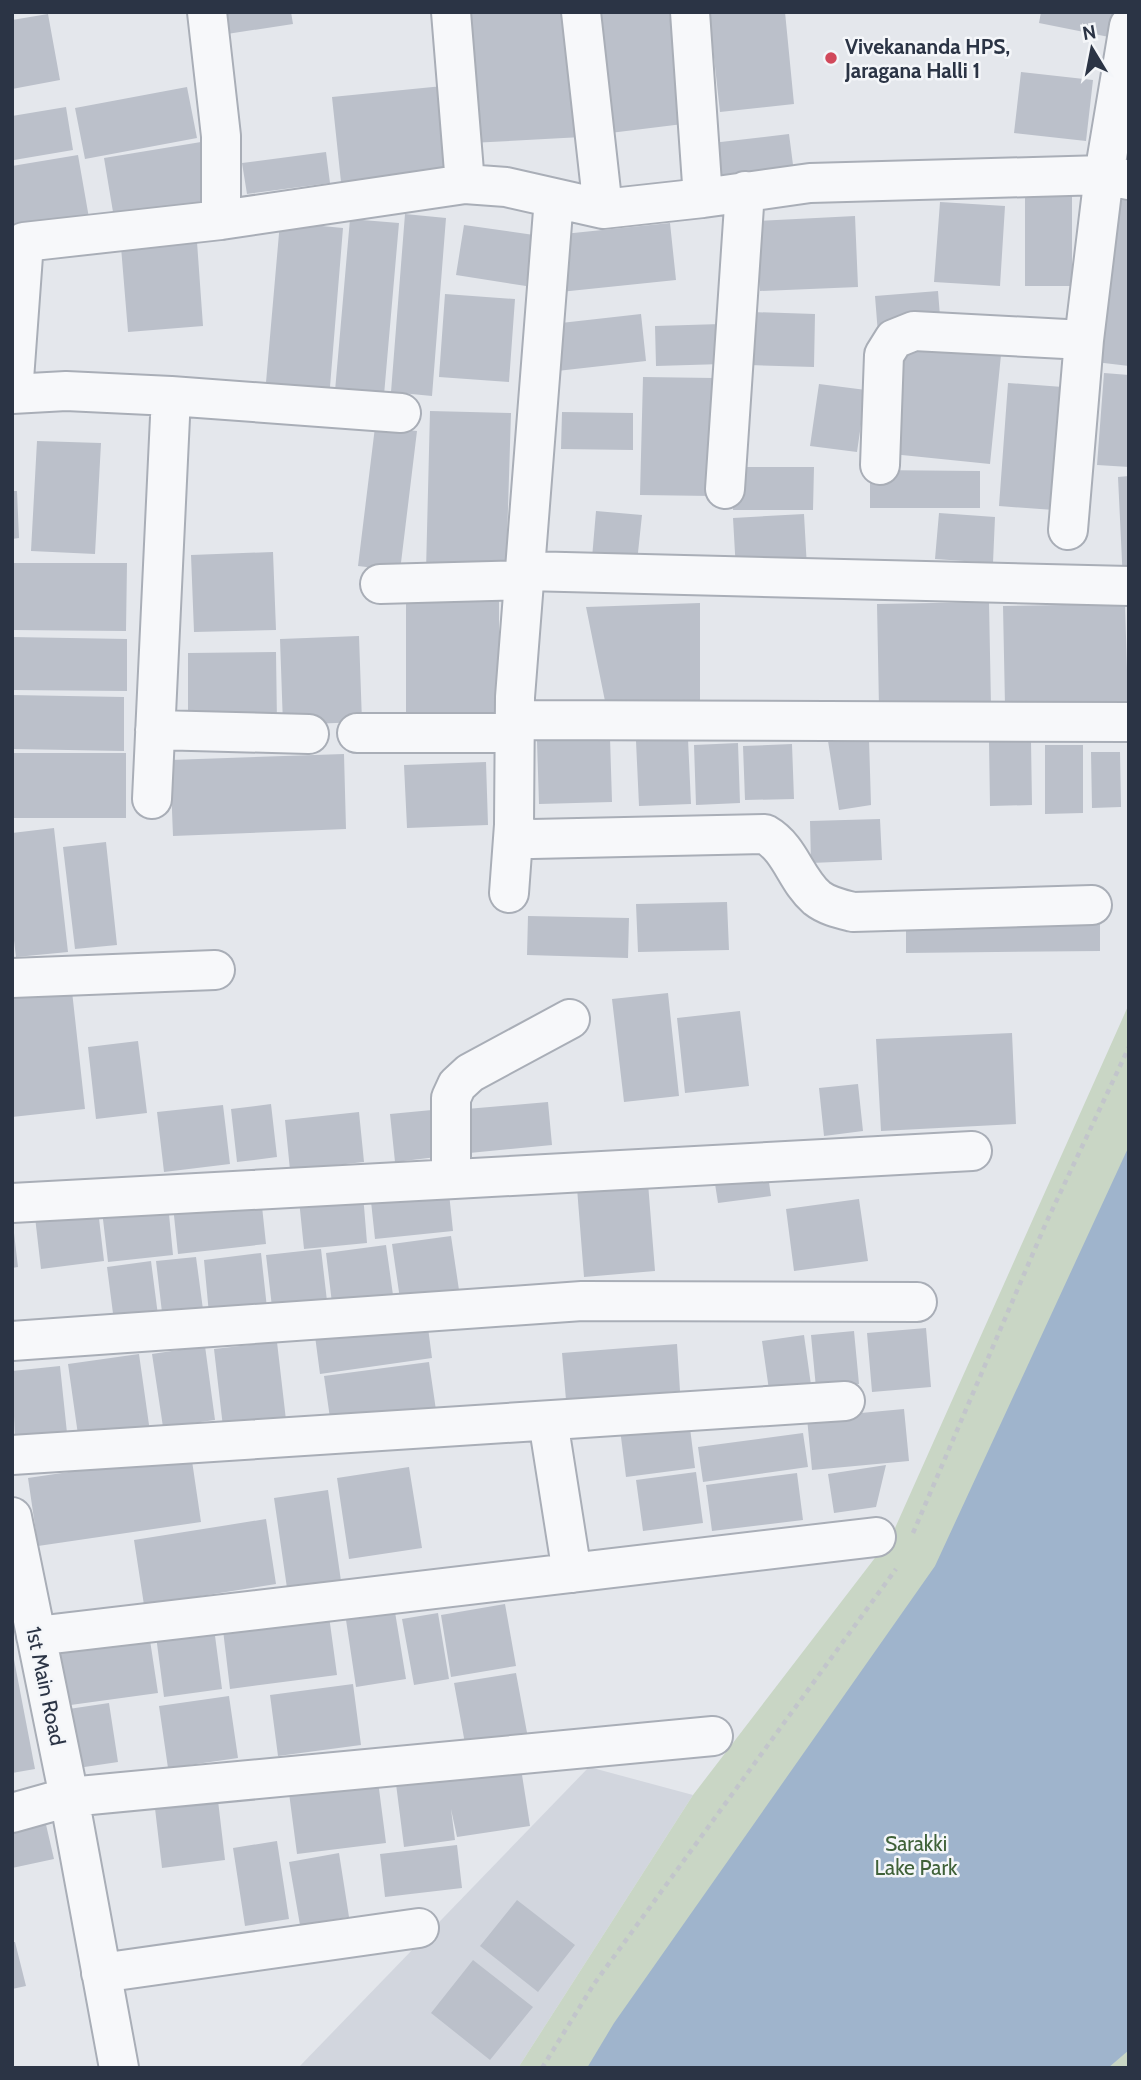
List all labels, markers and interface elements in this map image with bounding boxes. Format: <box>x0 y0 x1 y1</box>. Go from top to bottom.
north arrow <box>1057 14 1127 84</box>
text: N <box>1081 20 1098 45</box>
place label: Vivekananda HPS, Jaragana Halli 1 <box>844 34 1010 83</box>
marker: Vivekananda HPS, Jaragana Halli 1 <box>823 50 839 66</box>
street label: 1st Main Road <box>21 1624 71 1748</box>
park label: Sarakki Lake Park <box>875 1831 958 1880</box>

